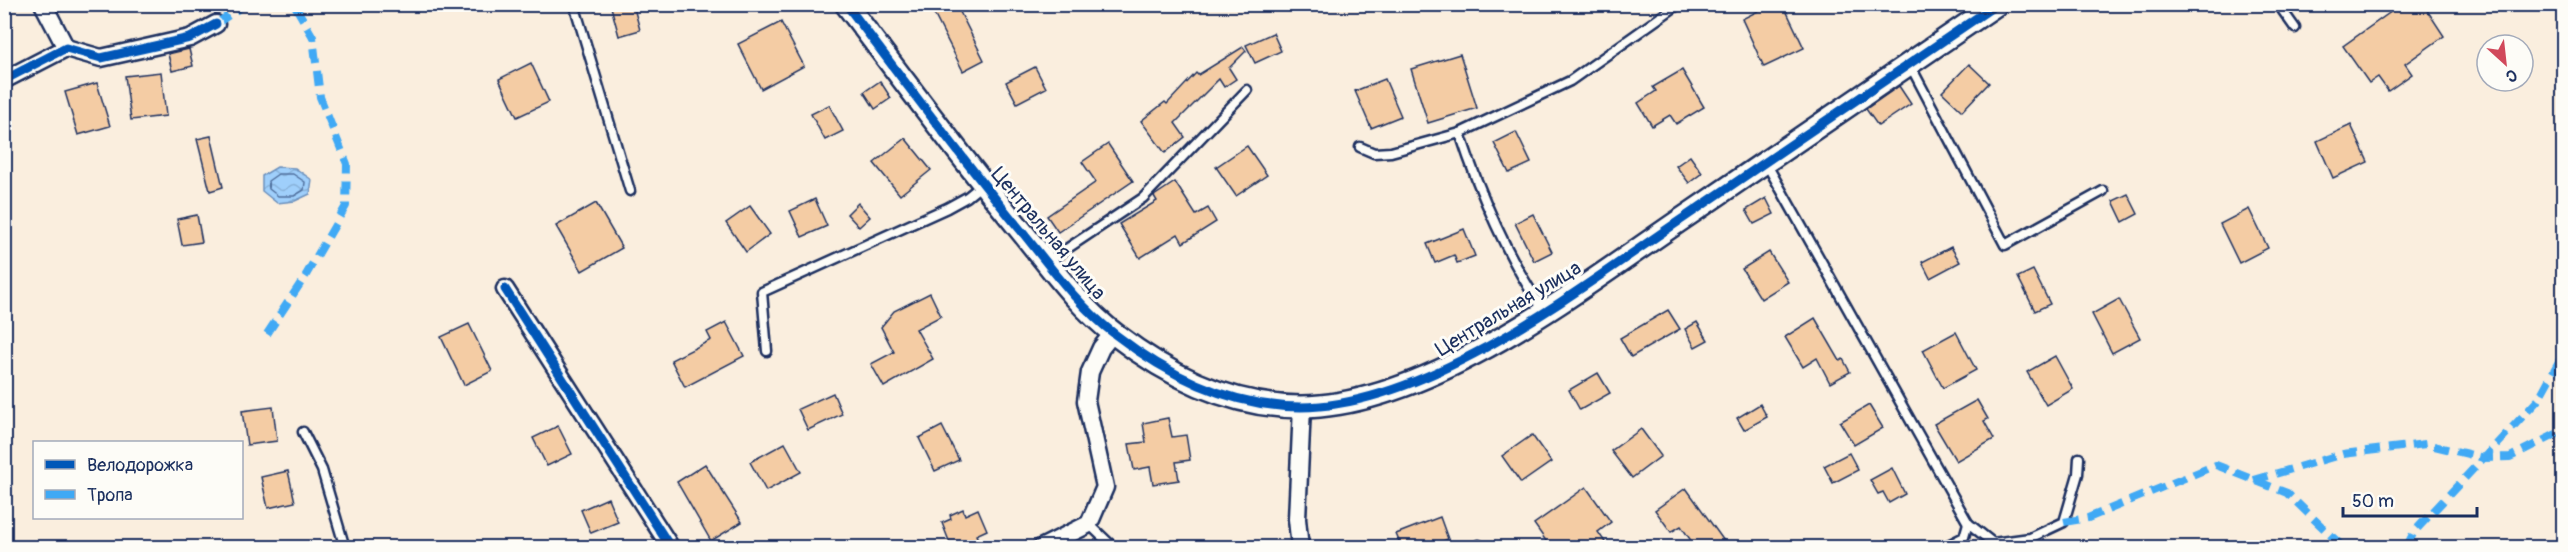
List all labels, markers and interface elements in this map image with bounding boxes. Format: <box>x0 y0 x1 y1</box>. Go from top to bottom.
north arrow <box>2475 33 2535 93</box>
text: С <box>2502 64 2520 87</box>
street label: Центральная улица <box>986 162 1111 305</box>
street label: Центральная улица <box>1431 255 1586 362</box>
legend <box>33 441 243 519</box>
text: Велодорожка <box>87 454 193 477</box>
scale bar <box>2343 480 2476 518</box>
text: Тропа <box>87 484 133 507</box>
text: 50 m <box>2352 490 2394 513</box>

